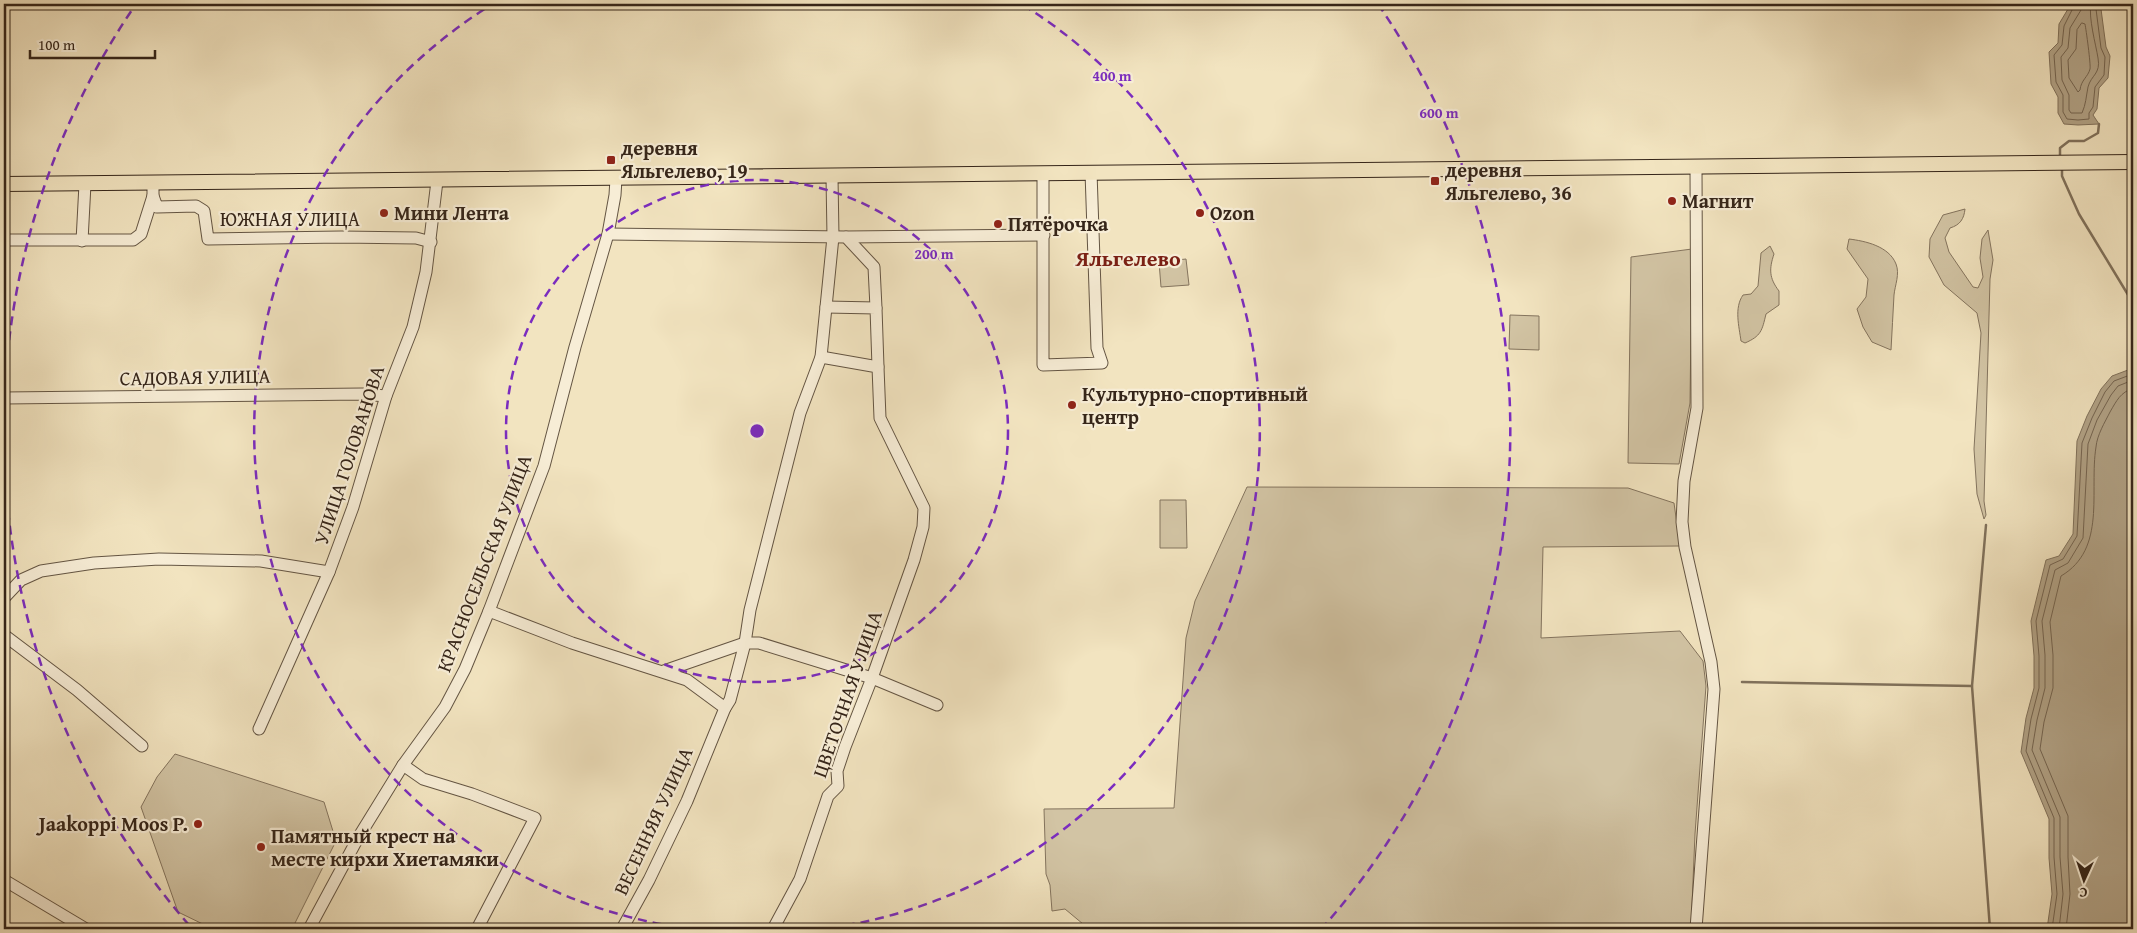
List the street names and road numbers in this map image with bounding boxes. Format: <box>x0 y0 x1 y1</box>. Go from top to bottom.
street label: ЮЖНАЯ УЛИЦА <box>220 204 360 233</box>
street label: САДОВАЯ УЛИЦА <box>119 361 271 392</box>
street label: УЛИЦА ГОЛОВАНОВА <box>306 362 391 548</box>
street label: КРАСНОСЕЛЬСКАЯ УЛИЦА <box>429 450 538 676</box>
street label: ЦВЕТОЧНАЯ УЛИЦА <box>804 606 889 781</box>
street label: ВЕСЕННЯЯ УЛИЦА <box>606 742 700 900</box>

